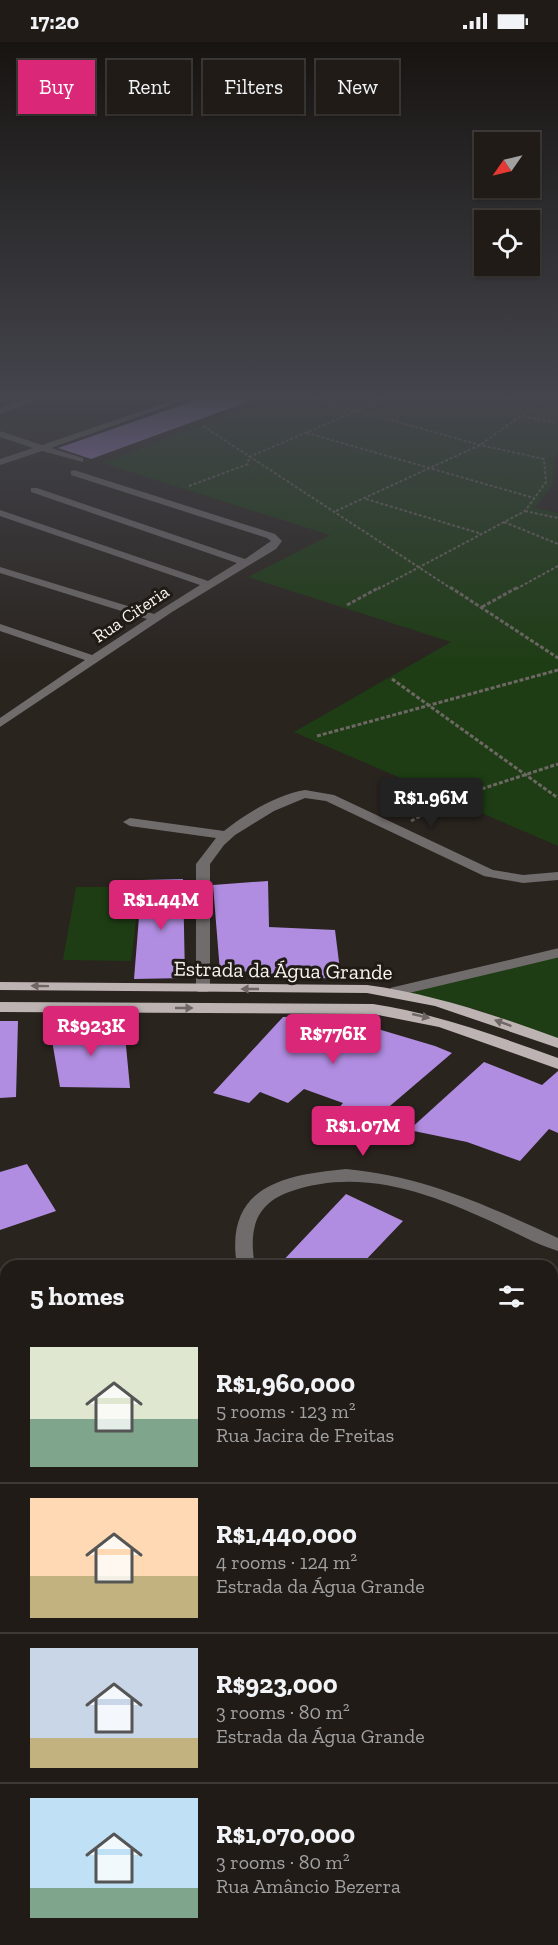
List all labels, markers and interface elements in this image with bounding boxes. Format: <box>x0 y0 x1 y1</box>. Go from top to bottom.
text: 17:20 <box>30 8 79 35</box>
chip: Buy <box>18 60 95 114</box>
chip: Rent <box>107 60 191 114</box>
chip: Filters <box>203 60 304 114</box>
chip: New <box>316 60 399 114</box>
north arrow <box>474 132 540 198</box>
map controls <box>474 132 540 276</box>
button: locate <box>474 210 540 276</box>
street label: Rua Citeria <box>89 580 173 647</box>
pin: R$1.96M <box>376 778 486 829</box>
text: R$1.96M <box>394 785 468 809</box>
pin: R$1.44M <box>106 880 216 931</box>
text: R$1.44M <box>123 887 199 911</box>
street label: Estrada da Água Grande <box>173 956 393 984</box>
one-way arrow <box>30 981 49 991</box>
one-way arrow <box>240 984 259 994</box>
one-way arrow <box>175 1003 194 1013</box>
pin: R$923K <box>42 1006 140 1057</box>
one-way arrow <box>412 1012 431 1021</box>
text: R$923K <box>57 1013 125 1037</box>
pin: R$776K <box>284 1014 382 1065</box>
one-way arrow <box>494 1017 512 1027</box>
text: R$776K <box>300 1021 366 1045</box>
pin: R$1.07M <box>308 1106 418 1157</box>
text: R$1.07M <box>326 1113 400 1137</box>
text: 5 homes <box>30 1280 124 1312</box>
icon: filters <box>495 1280 528 1313</box>
text: R$1,960,000 <box>216 1367 355 1399</box>
icon: home <box>78 1371 150 1443</box>
text: 5 rooms · 123 m² <box>216 1399 356 1423</box>
text: Rua Jacira de Freitas <box>216 1423 394 1447</box>
text: R$1,440,000 <box>216 1518 357 1550</box>
icon: home <box>78 1522 150 1594</box>
text: 4 rooms · 124 m² <box>216 1550 357 1574</box>
text: Estrada da Água Grande <box>216 1574 425 1598</box>
text: R$923,000 <box>216 1668 338 1700</box>
icon: home <box>78 1672 150 1744</box>
text: 3 rooms · 80 m² <box>216 1700 350 1724</box>
text: Estrada da Água Grande <box>216 1724 425 1748</box>
text: R$1,070,000 <box>216 1818 355 1850</box>
icon: home <box>78 1822 150 1894</box>
text: 3 rooms · 80 m² <box>216 1850 350 1874</box>
text: Rua Amâncio Bezerra <box>216 1874 401 1898</box>

